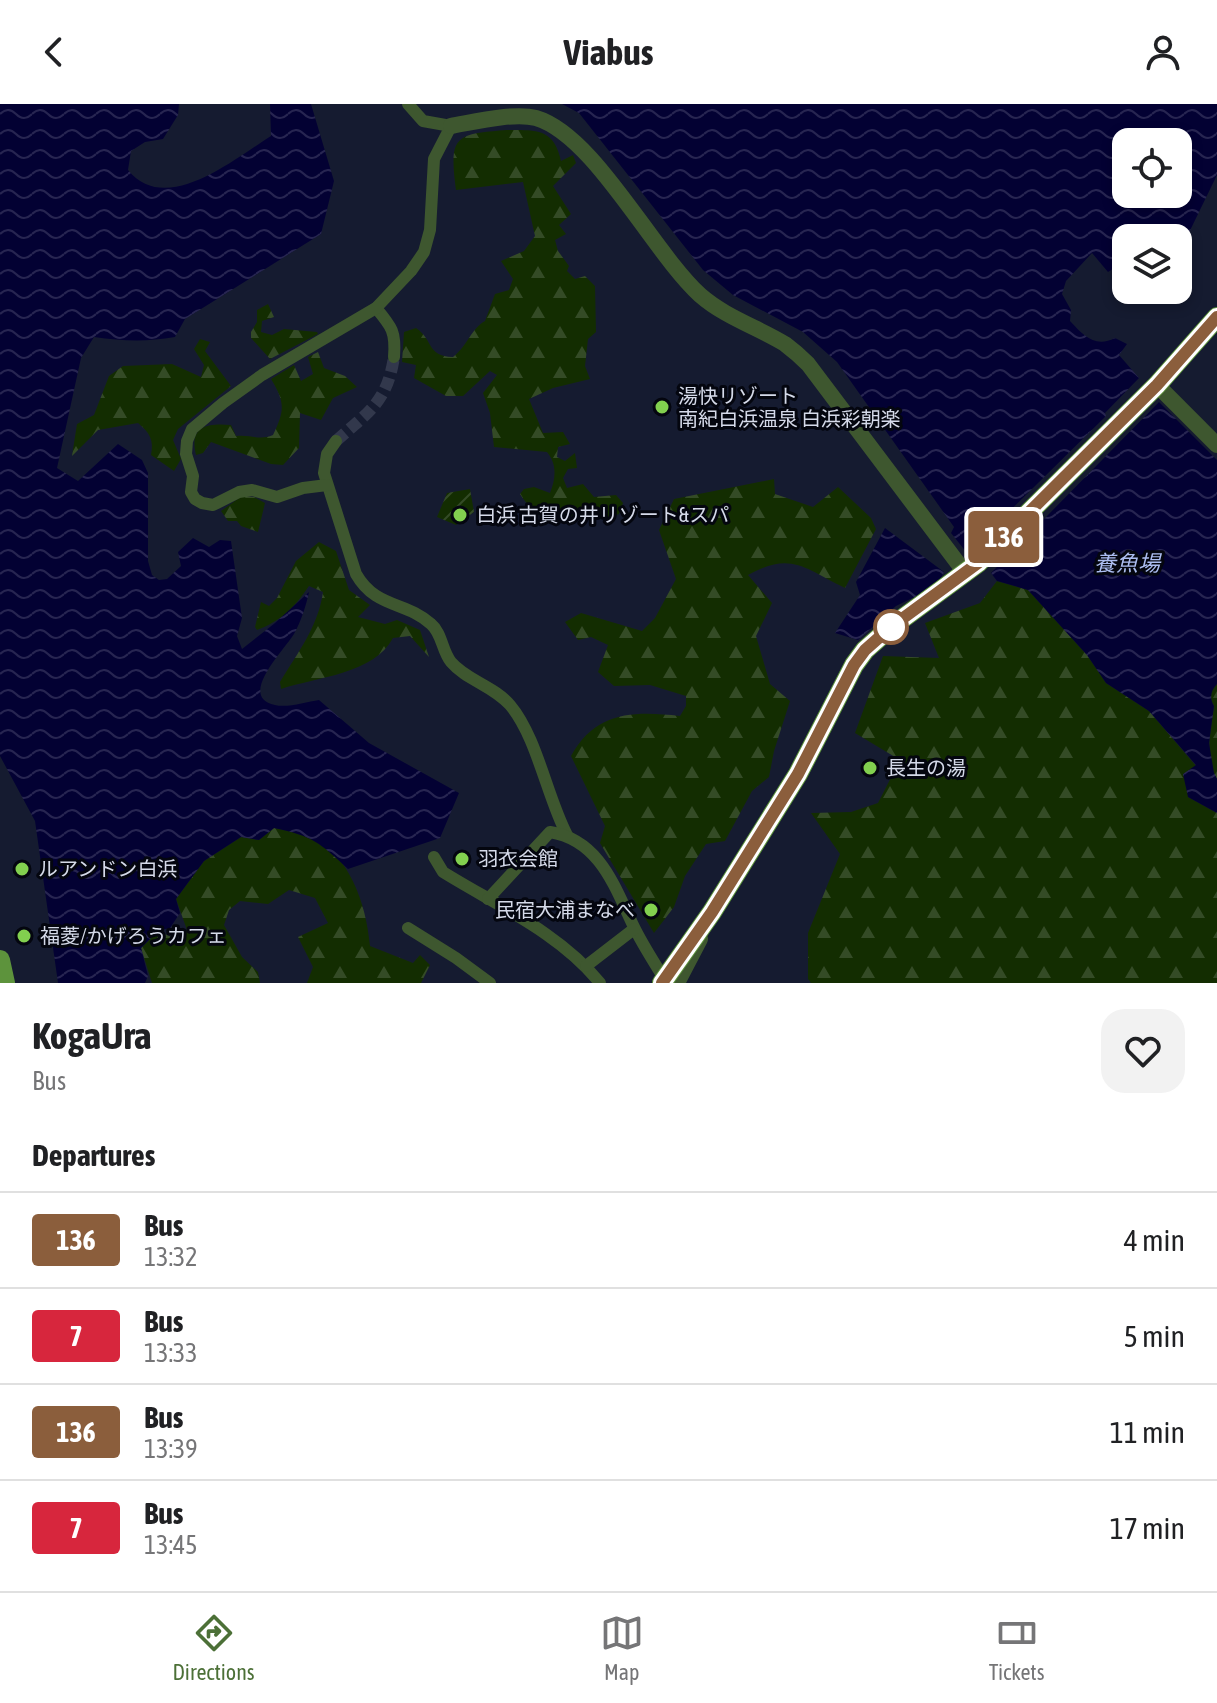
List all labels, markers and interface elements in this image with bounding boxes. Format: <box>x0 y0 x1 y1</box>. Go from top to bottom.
icon: back <box>32 30 76 74</box>
icon: person <box>1141 30 1185 74</box>
text: Viabus <box>564 31 653 73</box>
map controls <box>1112 128 1192 304</box>
button: locate <box>1112 128 1192 208</box>
button: layers <box>1112 224 1192 304</box>
place label: 湯快リゾート 南紀白浜温泉 白浜彩朝楽 <box>678 384 901 430</box>
marker: 湯快リゾート 南紀白浜温泉 白浜彩朝楽 <box>653 398 671 416</box>
place label: 白浜 古賀の井リゾート&スパ <box>476 503 729 526</box>
marker: 白浜 古賀の井リゾート&スパ <box>451 506 469 524</box>
line badge: 136 <box>958 511 1050 563</box>
text: 136 <box>984 521 1024 553</box>
water label: 養魚場 <box>1094 550 1163 576</box>
unlabelled marker <box>874 610 908 644</box>
place label: 長生の湯 <box>886 756 966 779</box>
marker: 長生の湯 <box>861 759 879 777</box>
place label: 羽衣会館 <box>478 847 558 870</box>
marker: 羽衣会館 <box>453 850 471 868</box>
place label: ルアンドン白浜 <box>38 857 177 880</box>
marker: ルアンドン白浜 <box>13 860 31 878</box>
place label: 民宿大浦まなべ <box>495 898 635 921</box>
marker: 民宿大浦まなべ <box>642 901 660 919</box>
place label: 福菱/かげろうカフェ <box>40 924 227 947</box>
marker: 福菱/かげろうカフェ <box>15 927 33 945</box>
button: heart <box>1101 1009 1185 1093</box>
text: KogaUra <box>32 1014 152 1057</box>
text: Bus <box>32 1066 66 1096</box>
text: Departures <box>32 1138 155 1172</box>
text: Bus <box>144 1208 183 1242</box>
text: 4 min <box>1124 1223 1185 1257</box>
text: 136 <box>56 1224 96 1256</box>
text: 13:32 <box>144 1242 198 1272</box>
text: Bus <box>144 1304 183 1338</box>
text: 5 min <box>1124 1319 1185 1353</box>
text: 7 <box>69 1320 83 1352</box>
text: 13:33 <box>144 1338 198 1368</box>
text: Bus <box>144 1400 183 1434</box>
text: 11 min <box>1110 1415 1185 1449</box>
text: 136 <box>56 1416 96 1448</box>
text: 13:39 <box>144 1434 198 1464</box>
text: Bus <box>144 1496 183 1530</box>
text: 17 min <box>1110 1511 1185 1545</box>
text: 7 <box>69 1512 83 1544</box>
text: 13:45 <box>144 1530 198 1560</box>
tab: Directions <box>173 1611 255 1685</box>
tab: Map <box>600 1611 644 1685</box>
tab: Tickets <box>989 1611 1044 1685</box>

